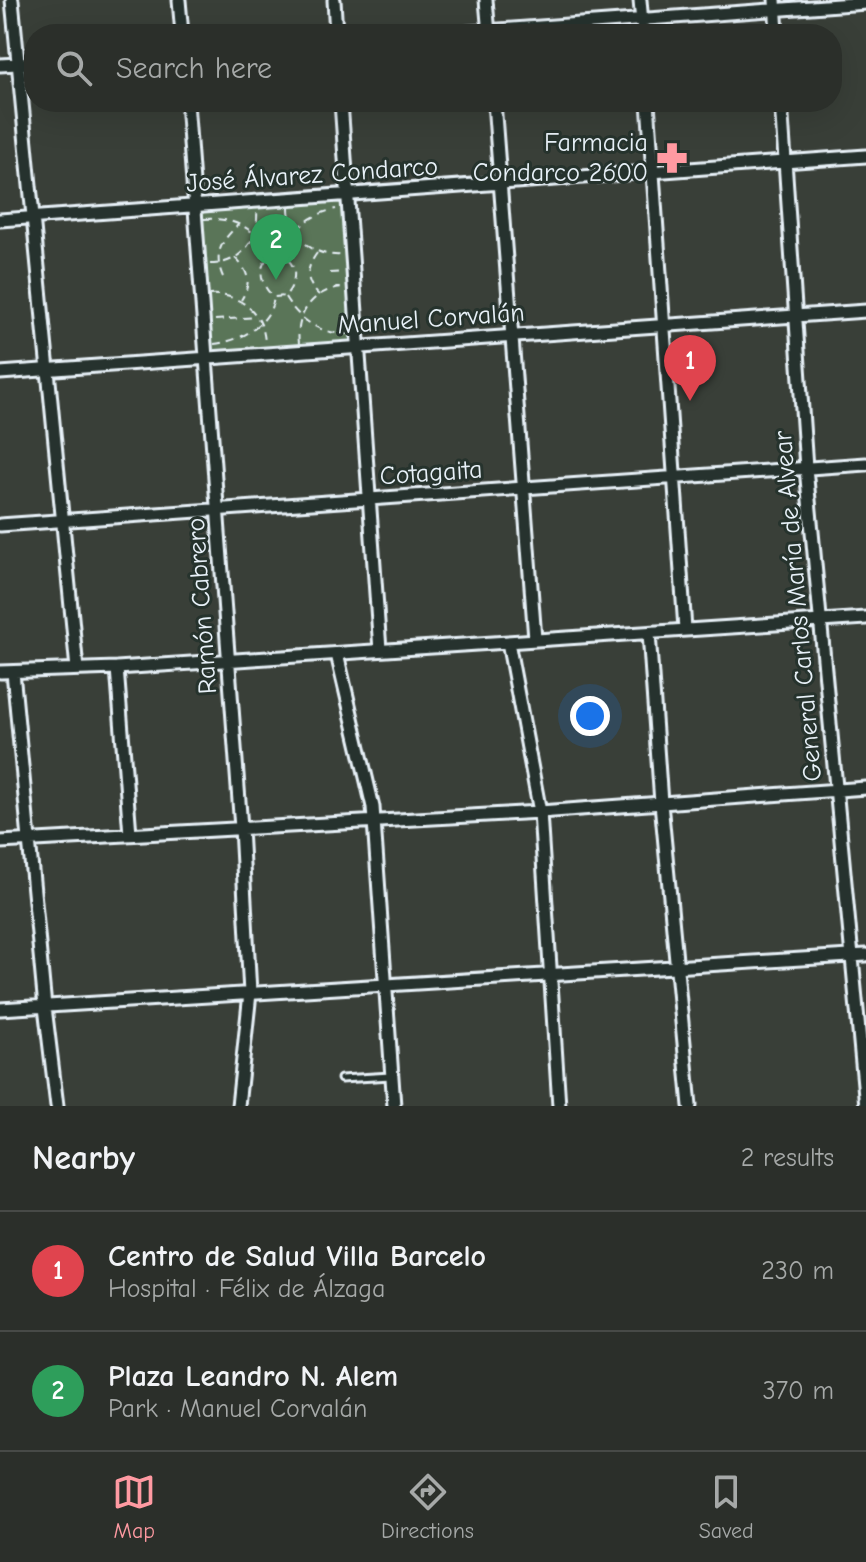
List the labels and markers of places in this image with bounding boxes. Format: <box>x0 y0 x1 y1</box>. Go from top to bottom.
place label: Farmacia Condarco 2600 <box>473 128 648 188</box>
pharmacy icon: Farmacia Condarco 2600 <box>655 141 689 175</box>
pin: 2 <box>250 214 302 280</box>
pin: 1 <box>664 335 716 401</box>

